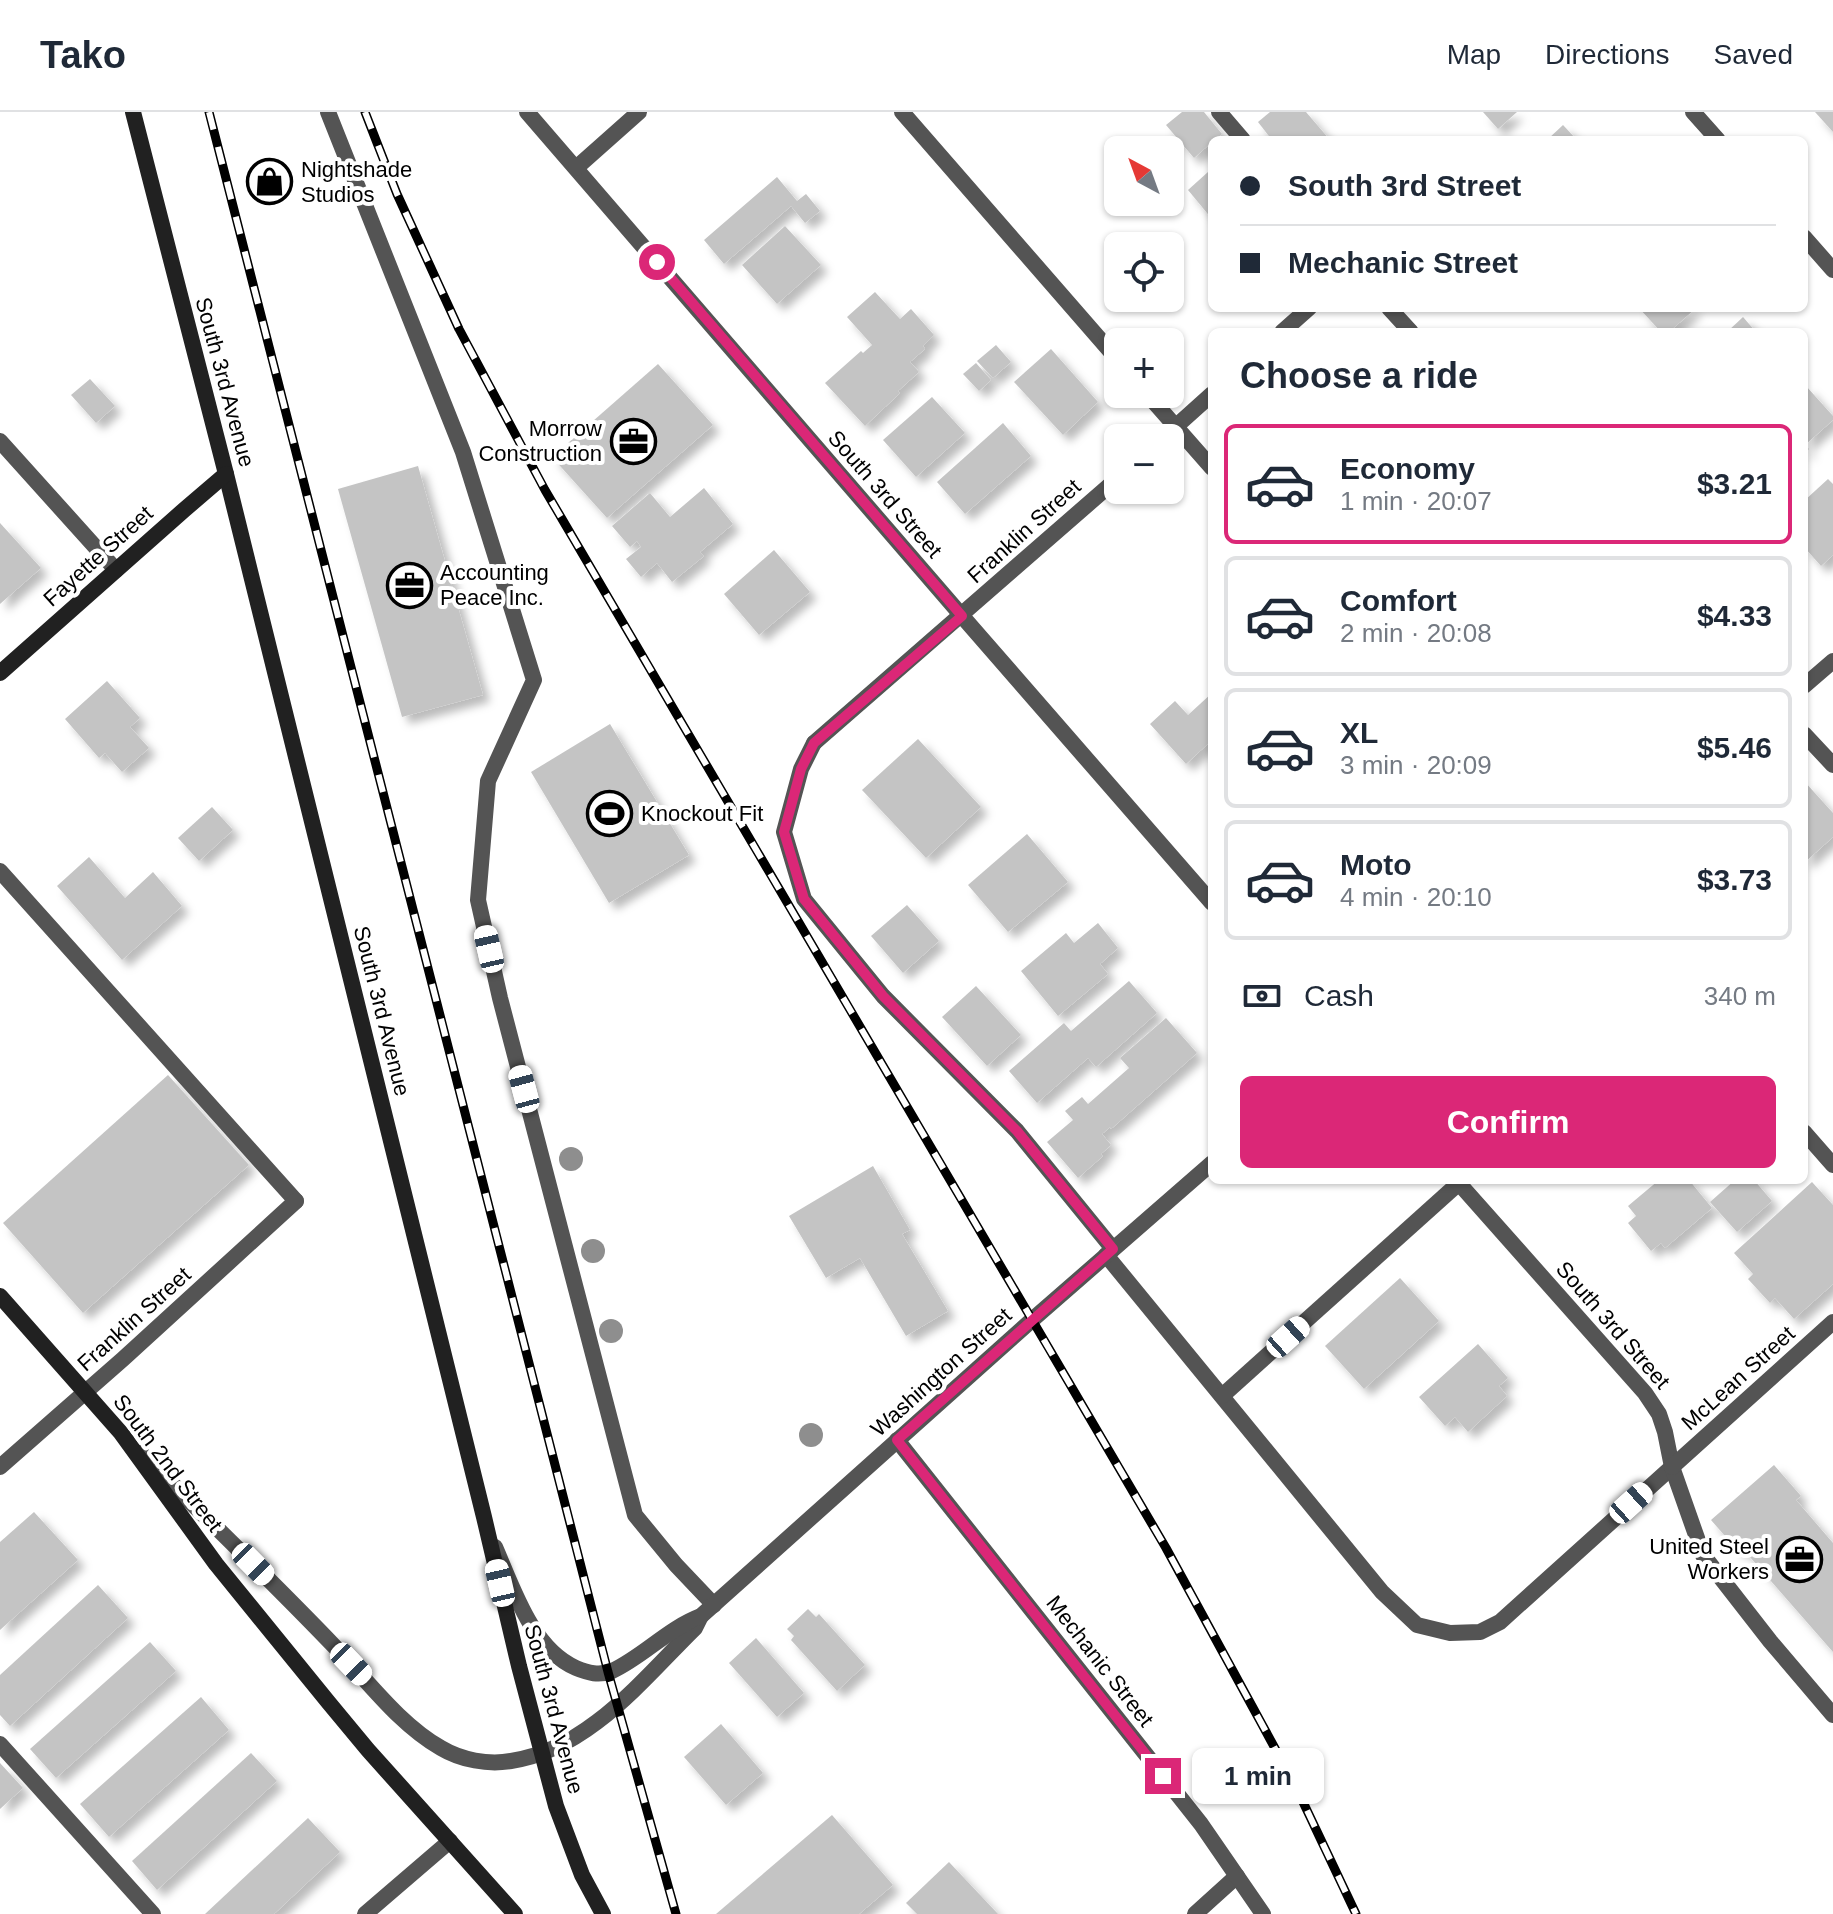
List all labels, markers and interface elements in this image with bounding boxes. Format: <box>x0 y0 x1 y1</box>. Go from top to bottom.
text: Tako <box>40 34 126 76</box>
text: Map <box>1447 39 1501 70</box>
text: Directions <box>1545 39 1670 70</box>
text: Saved <box>1714 39 1793 70</box>
north arrow <box>1104 136 1184 216</box>
map controls <box>1104 136 1184 504</box>
place label: Nightshade Studios <box>301 157 412 207</box>
shop icon: Nightshade Studios <box>246 158 294 206</box>
text: South 3rd Street <box>1288 169 1521 202</box>
button: locate <box>1104 232 1184 312</box>
route start <box>639 244 675 280</box>
text: Mechanic Street <box>1288 246 1518 279</box>
street label: South 3rd Avenue <box>190 294 260 470</box>
button: + <box>1104 328 1184 408</box>
text: Choose a ride <box>1240 355 1478 396</box>
place label: Morrow Construction <box>478 416 602 466</box>
office icon: Morrow Construction <box>609 417 657 465</box>
button: − <box>1104 424 1184 504</box>
street label: South 3rd Street <box>823 425 947 563</box>
icon: car <box>1244 448 1316 520</box>
text: Economy <box>1340 452 1475 485</box>
text: $3.21 <box>1697 467 1772 500</box>
street label: Franklin Street <box>962 474 1086 588</box>
text: 1 min · 20:07 <box>1340 486 1492 516</box>
street label: Fayette Street <box>38 500 158 612</box>
place label: Accounting Peace Inc. <box>440 560 549 610</box>
office icon: Accounting Peace Inc. <box>385 561 433 609</box>
icon: car <box>1244 580 1316 652</box>
text: Comfort <box>1340 584 1457 617</box>
text: $4.33 <box>1697 599 1772 632</box>
text: 2 min · 20:08 <box>1340 618 1492 648</box>
icon: car <box>1244 712 1316 784</box>
text: XL <box>1340 716 1378 749</box>
text: $5.46 <box>1697 731 1772 764</box>
text: 3 min · 20:09 <box>1340 750 1492 780</box>
sports icon: Knockout Fit <box>586 789 634 837</box>
place label: Knockout Fit <box>641 801 763 826</box>
icon: car <box>1244 844 1316 916</box>
text: Moto <box>1340 848 1412 881</box>
text: $3.73 <box>1697 863 1772 896</box>
text: 4 min · 20:10 <box>1340 882 1492 912</box>
street label: South 3rd Avenue <box>349 923 415 1099</box>
car <box>472 923 506 975</box>
icon: cash <box>1240 974 1284 1018</box>
text: Cash <box>1304 979 1374 1012</box>
text: 340 m <box>1704 981 1776 1011</box>
car <box>506 1063 542 1115</box>
button: Confirm <box>1240 1076 1776 1168</box>
street label: South 3rd Street <box>1551 1256 1675 1394</box>
street label: Franklin Street <box>72 1262 196 1376</box>
street label: Washington Street <box>866 1302 1016 1442</box>
car <box>1262 1312 1314 1362</box>
street label: McLean Street <box>1676 1321 1800 1435</box>
street label: South 2nd Street <box>108 1390 228 1536</box>
car <box>1605 1478 1657 1528</box>
place label: United Steel Workers <box>1649 1534 1769 1584</box>
office icon: United Steel Workers <box>1776 1535 1824 1583</box>
car <box>228 1539 278 1589</box>
car <box>483 1557 517 1609</box>
street label: Mechanic Street <box>1041 1591 1159 1731</box>
street label: South 3rd Avenue <box>519 1621 589 1797</box>
car <box>326 1638 376 1690</box>
callout: 1 min <box>1191 1748 1323 1804</box>
route end <box>1145 1758 1181 1794</box>
text: 1 min <box>1224 1761 1292 1791</box>

